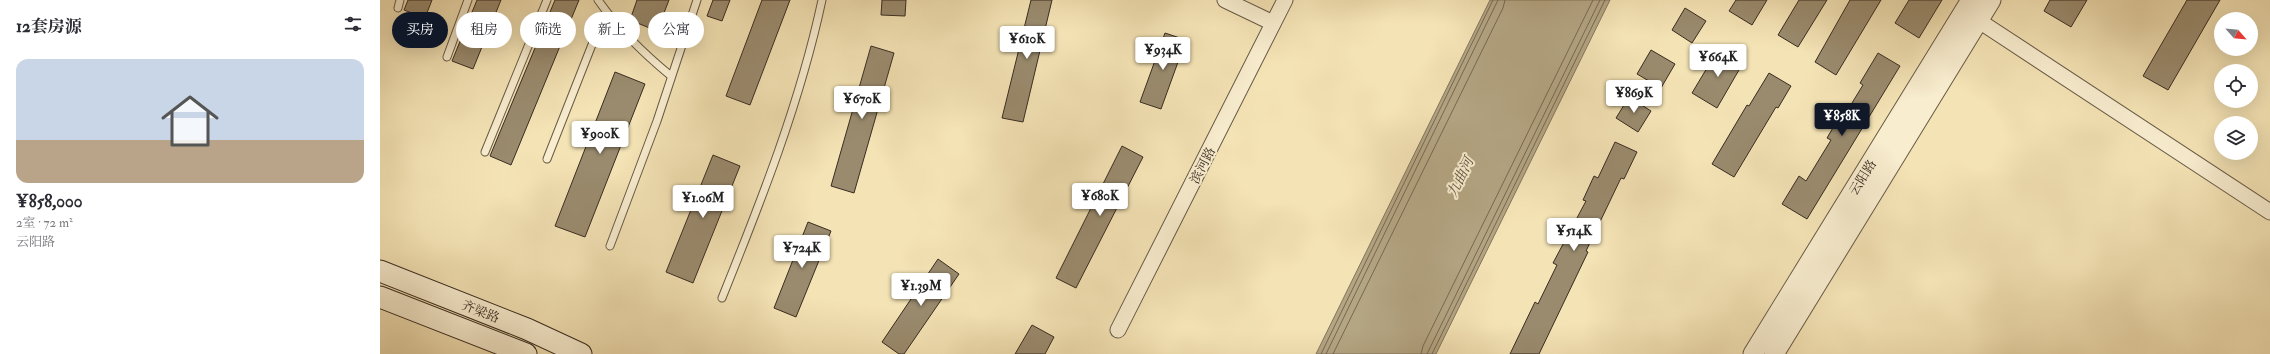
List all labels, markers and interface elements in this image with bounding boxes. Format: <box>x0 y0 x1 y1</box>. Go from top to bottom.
chip: 买房 <box>392 12 448 48</box>
chip: 租房 <box>456 12 512 48</box>
chip: 筛选 <box>520 12 576 48</box>
chip: 新上 <box>584 12 640 48</box>
chip: 公寓 <box>648 12 704 48</box>
north arrow <box>2214 12 2258 56</box>
map controls <box>2214 12 2258 160</box>
icon: filters <box>342 13 364 35</box>
text: 12套房源 <box>16 16 82 37</box>
pin: ¥610K <box>999 26 1055 60</box>
text: ¥610K <box>1009 31 1045 47</box>
pin: ¥934K <box>1135 37 1191 71</box>
text: ¥934K <box>1144 42 1182 58</box>
pin: ¥664K <box>1690 44 1746 78</box>
text: ¥664K <box>1699 49 1737 65</box>
button: locate <box>2214 64 2258 108</box>
pin: ¥869K <box>1606 80 1662 114</box>
icon: home <box>154 85 226 157</box>
text: ¥869K <box>1615 85 1653 101</box>
pin: ¥670K <box>834 86 890 120</box>
text: ¥670K <box>843 91 881 107</box>
pin: ¥858K <box>1814 103 1870 137</box>
text: ¥858K <box>1824 108 1860 124</box>
button: layers <box>2214 116 2258 160</box>
pin: ¥900K <box>572 121 628 155</box>
text: ¥900K <box>581 126 619 142</box>
street label: 滨河路 <box>1187 144 1219 186</box>
water label: 九曲河 <box>1444 152 1479 200</box>
street label: 云阳路 <box>1846 157 1880 198</box>
pin: ¥680K <box>1072 183 1128 217</box>
pin: ¥1.06M <box>670 185 736 219</box>
text: ¥680K <box>1081 188 1119 204</box>
text: ¥1.06M <box>682 190 724 206</box>
text: ¥858,000 <box>16 191 82 212</box>
text: 2室 · 72 m² <box>16 215 73 231</box>
pin: ¥514K <box>1546 218 1602 252</box>
text: ¥514K <box>1556 223 1592 239</box>
text: 云阳路 <box>16 234 55 250</box>
pin: ¥724K <box>774 235 830 269</box>
text: ¥724K <box>783 240 821 256</box>
pin: ¥1.39M <box>888 273 954 307</box>
text: ¥1.39M <box>900 278 942 294</box>
street label: 齐梁路 <box>460 297 502 327</box>

